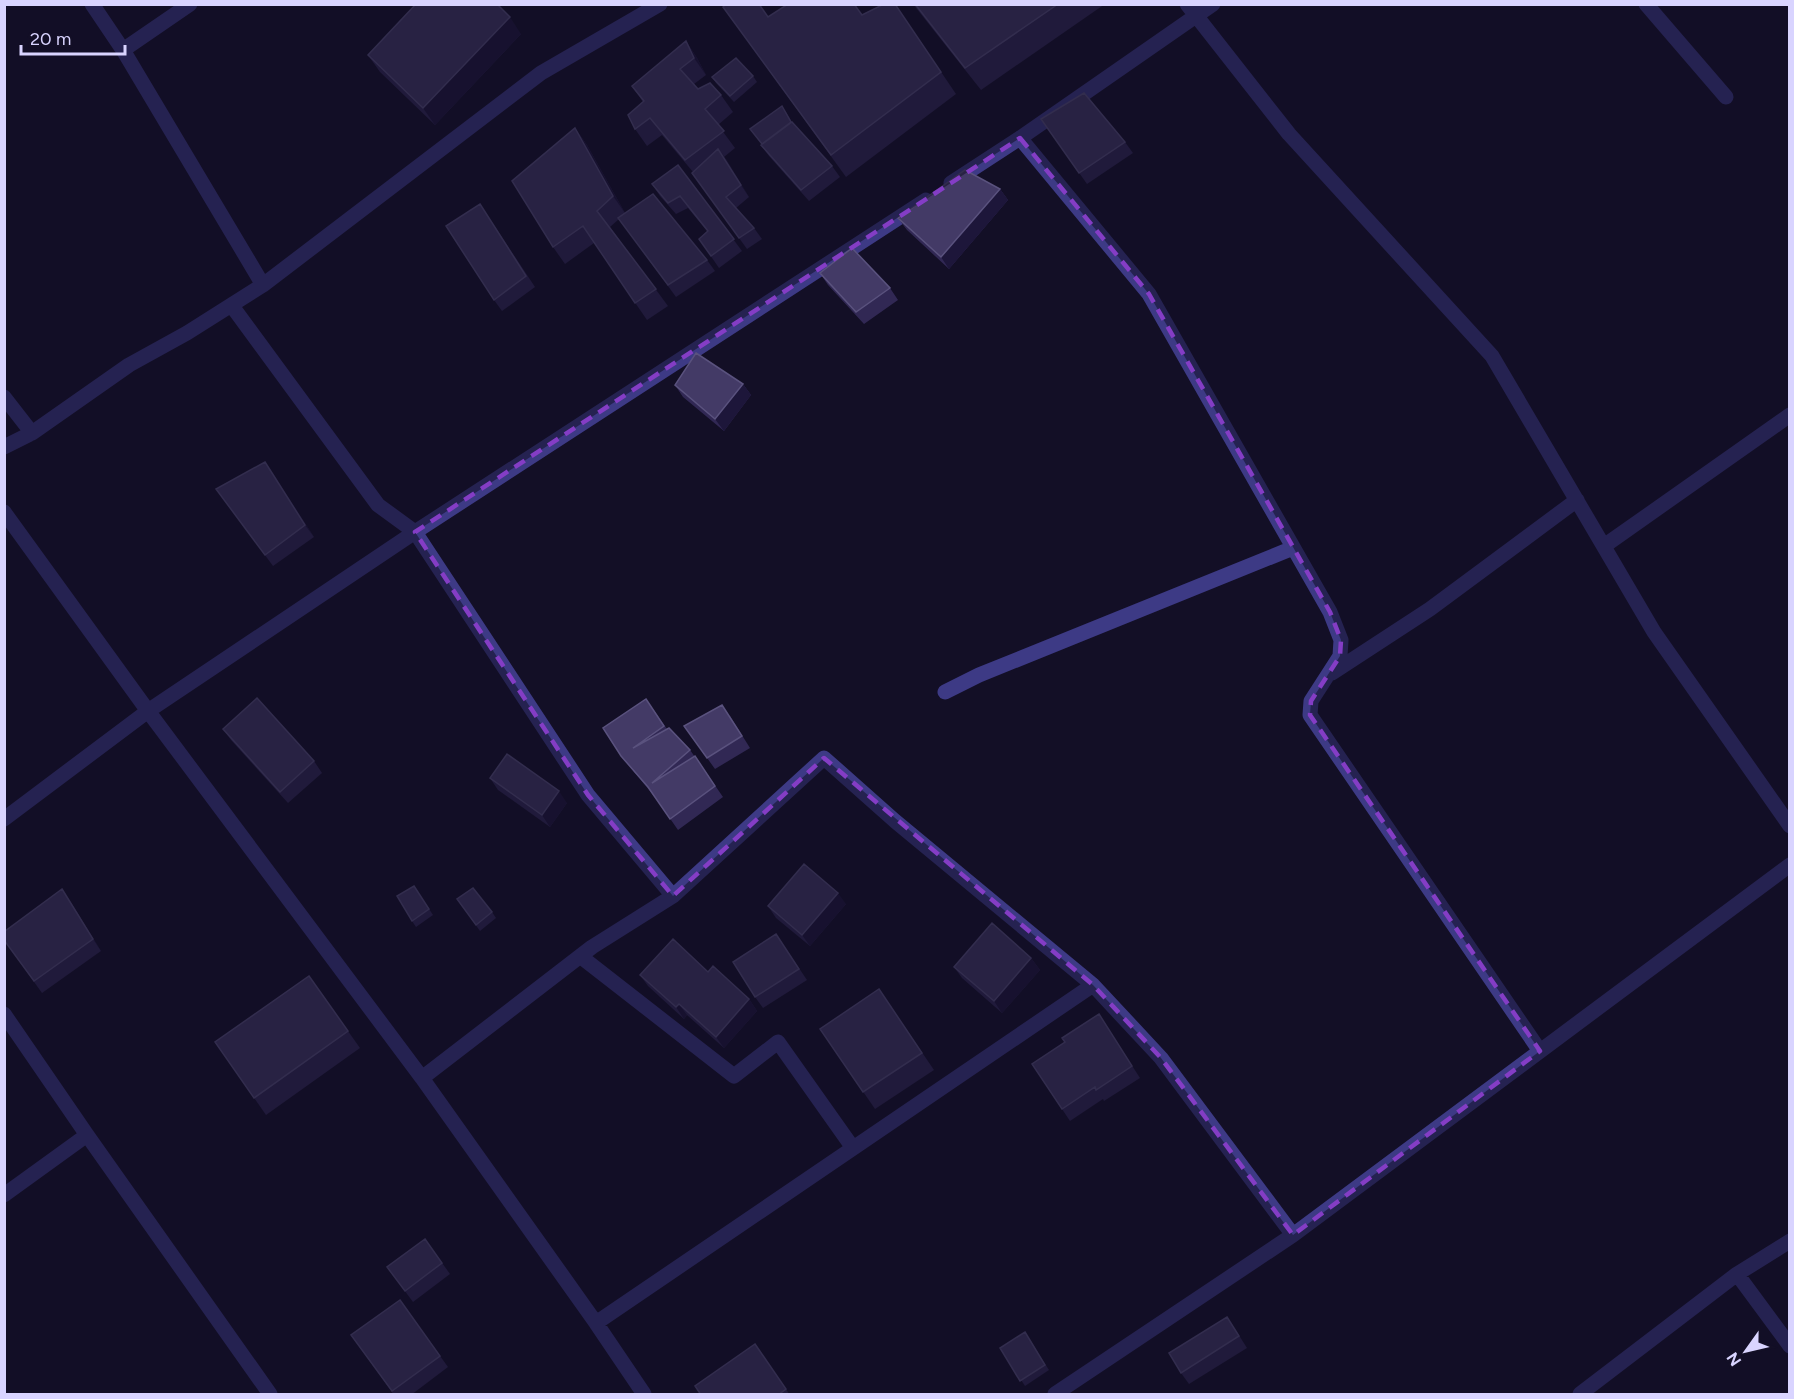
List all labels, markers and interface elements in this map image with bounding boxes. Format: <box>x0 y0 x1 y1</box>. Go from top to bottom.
scale bar <box>21 18 124 56</box>
text: 20 m <box>30 28 71 50</box>
north arrow <box>1716 1321 1776 1381</box>
text: N <box>1723 1349 1745 1370</box>

